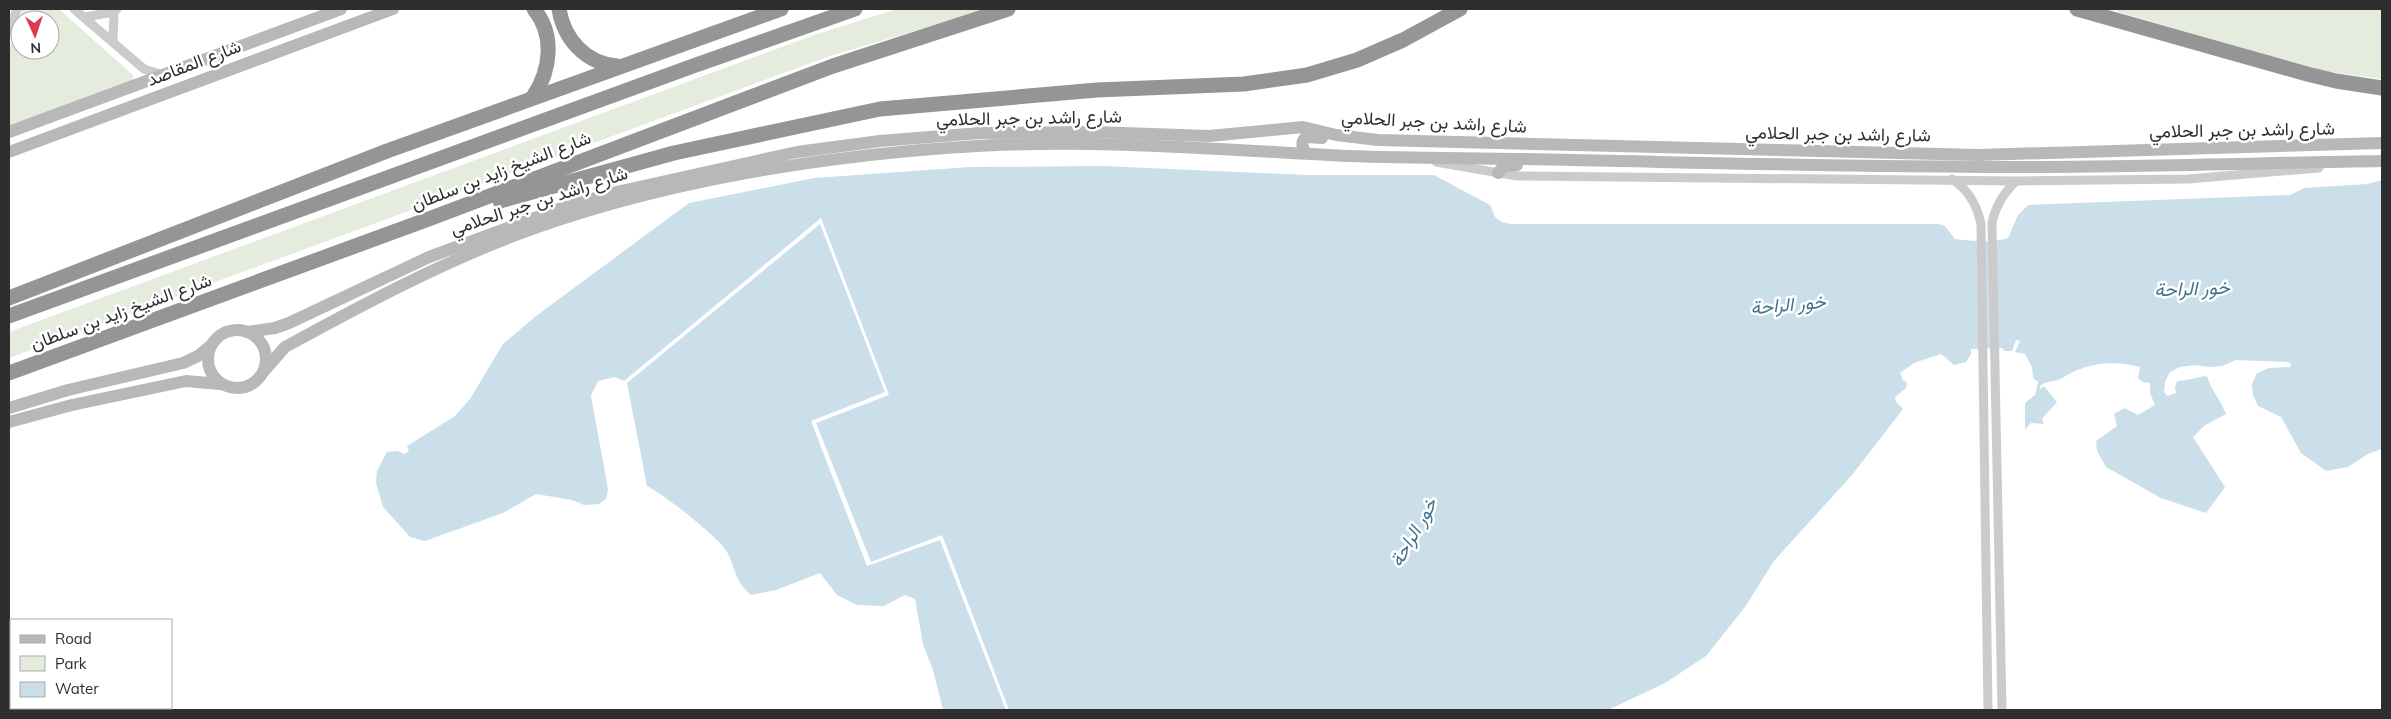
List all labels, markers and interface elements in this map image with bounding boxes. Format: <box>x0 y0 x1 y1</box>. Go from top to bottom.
north arrow <box>10 10 60 60</box>
street label: شارع المقاصد <box>144 34 244 92</box>
text: N <box>30 39 41 57</box>
street label: شارع راشد بن جبر الحلامي <box>936 104 1122 135</box>
street label: شارع راشد بن جبر الحلامي <box>1341 105 1527 142</box>
street label: شارع راشد بن جبر الحلامي <box>2149 116 2335 147</box>
street label: شارع راشد بن جبر الحلامي <box>1745 120 1931 151</box>
street label: شارع الشيخ زايد بن سلطان <box>408 126 594 216</box>
street label: شارع راشد بن جبر الحلامي <box>447 161 632 244</box>
street label: شارع الشيخ زايد بن سلطان <box>27 268 215 356</box>
water label: خور الراحة <box>2154 275 2231 301</box>
water label: خور الراحة <box>1749 289 1828 319</box>
water label: خور الراحة <box>1384 492 1443 571</box>
legend <box>10 619 172 709</box>
text: Road <box>55 629 92 648</box>
text: Park <box>55 654 87 673</box>
text: Water <box>55 679 99 698</box>

